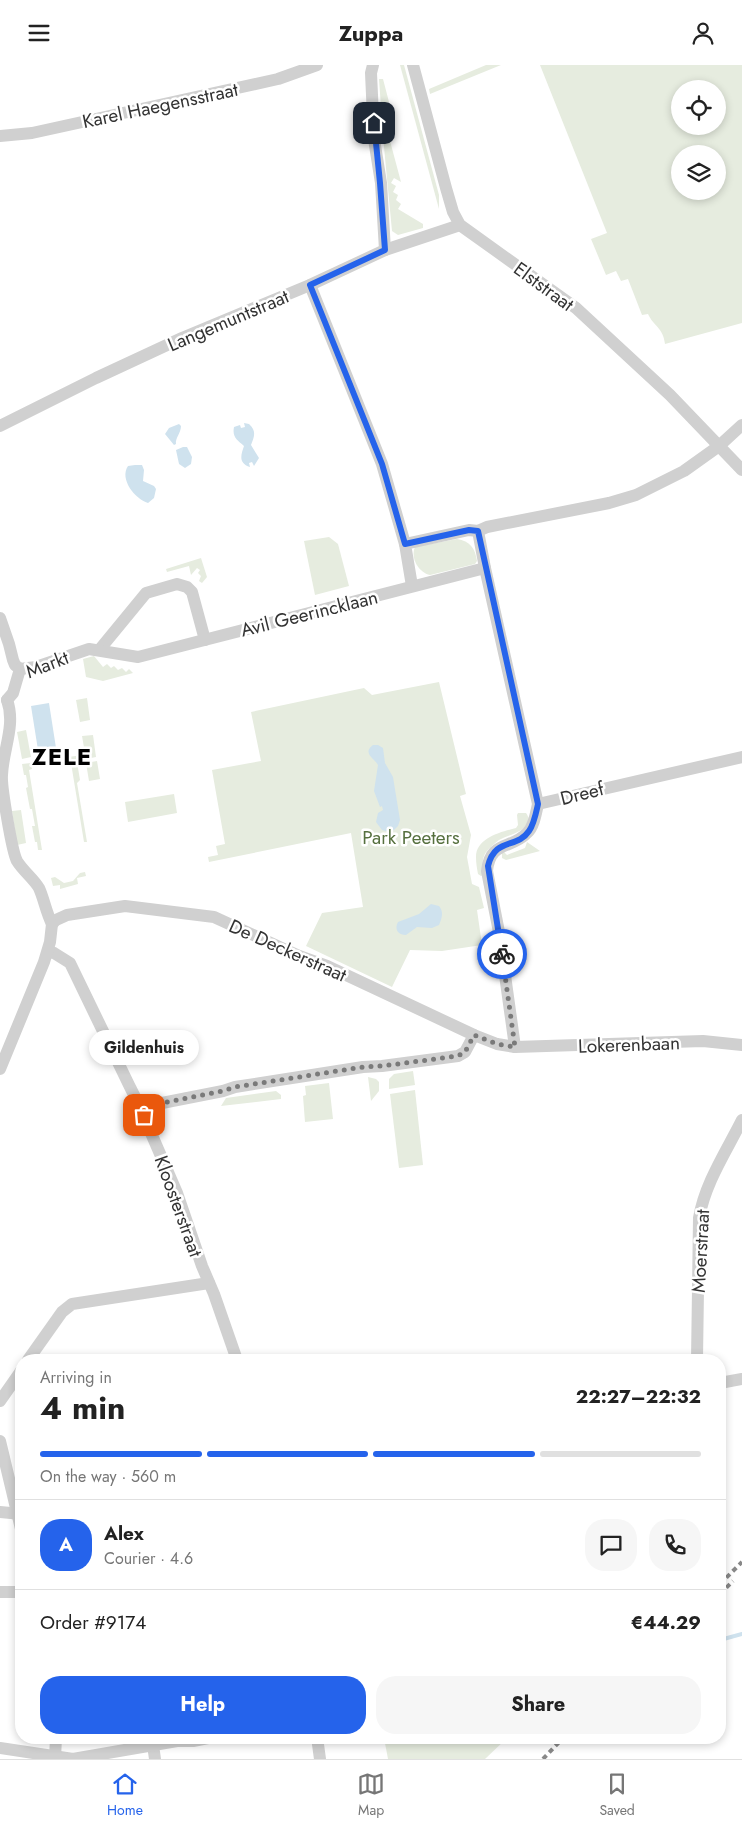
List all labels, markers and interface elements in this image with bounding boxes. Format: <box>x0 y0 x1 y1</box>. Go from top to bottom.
text: Zuppa <box>339 17 403 49</box>
icon: menu <box>25 19 53 47</box>
icon: person <box>689 19 717 47</box>
street label: Karel Haegensstraat <box>80 76 241 135</box>
map controls <box>671 80 726 200</box>
button: locate <box>671 80 726 135</box>
pin <box>353 102 395 144</box>
icon: home <box>360 109 388 137</box>
button: layers <box>671 145 726 200</box>
street label: Elststraat <box>508 255 580 318</box>
street label: Langemuntstraat <box>163 283 293 358</box>
street label: Avil Geerincklaan <box>238 583 381 644</box>
street label: Markt <box>22 644 73 685</box>
district label: ZELE <box>32 739 92 774</box>
street label: Dreef <box>557 775 607 812</box>
park label: Park Peeters <box>362 824 460 851</box>
street label: De Deckerstraat <box>225 912 351 989</box>
courier <box>477 929 527 979</box>
icon: bike <box>488 940 516 968</box>
street label: Lokerenbaan <box>578 1029 680 1060</box>
callout: Gildenhuis <box>89 1030 199 1065</box>
text: Gildenhuis <box>104 1036 184 1059</box>
pin <box>123 1094 165 1136</box>
icon: bag <box>130 1101 158 1129</box>
street label: Kloosterstraat <box>148 1152 209 1261</box>
street label: Moerstraat <box>685 1208 716 1293</box>
text: Arriving in <box>40 1366 112 1389</box>
text: 22:27–22:32 <box>576 1383 701 1410</box>
text: 4 min <box>40 1385 125 1431</box>
text: On the way · 560 m <box>40 1465 176 1488</box>
button: chat <box>585 1519 637 1571</box>
button: phone <box>649 1519 701 1571</box>
text: Alex <box>104 1520 144 1547</box>
text: A <box>59 1531 73 1558</box>
text: Courier · 4.6 <box>104 1547 193 1570</box>
text: Order #9174 <box>40 1609 146 1636</box>
text: €44.29 <box>631 1609 701 1636</box>
button: Help <box>40 1676 366 1734</box>
button: Share <box>376 1676 701 1734</box>
tab: Home <box>107 1770 143 1820</box>
tab: Map <box>357 1770 385 1820</box>
tab: Saved <box>599 1770 635 1820</box>

